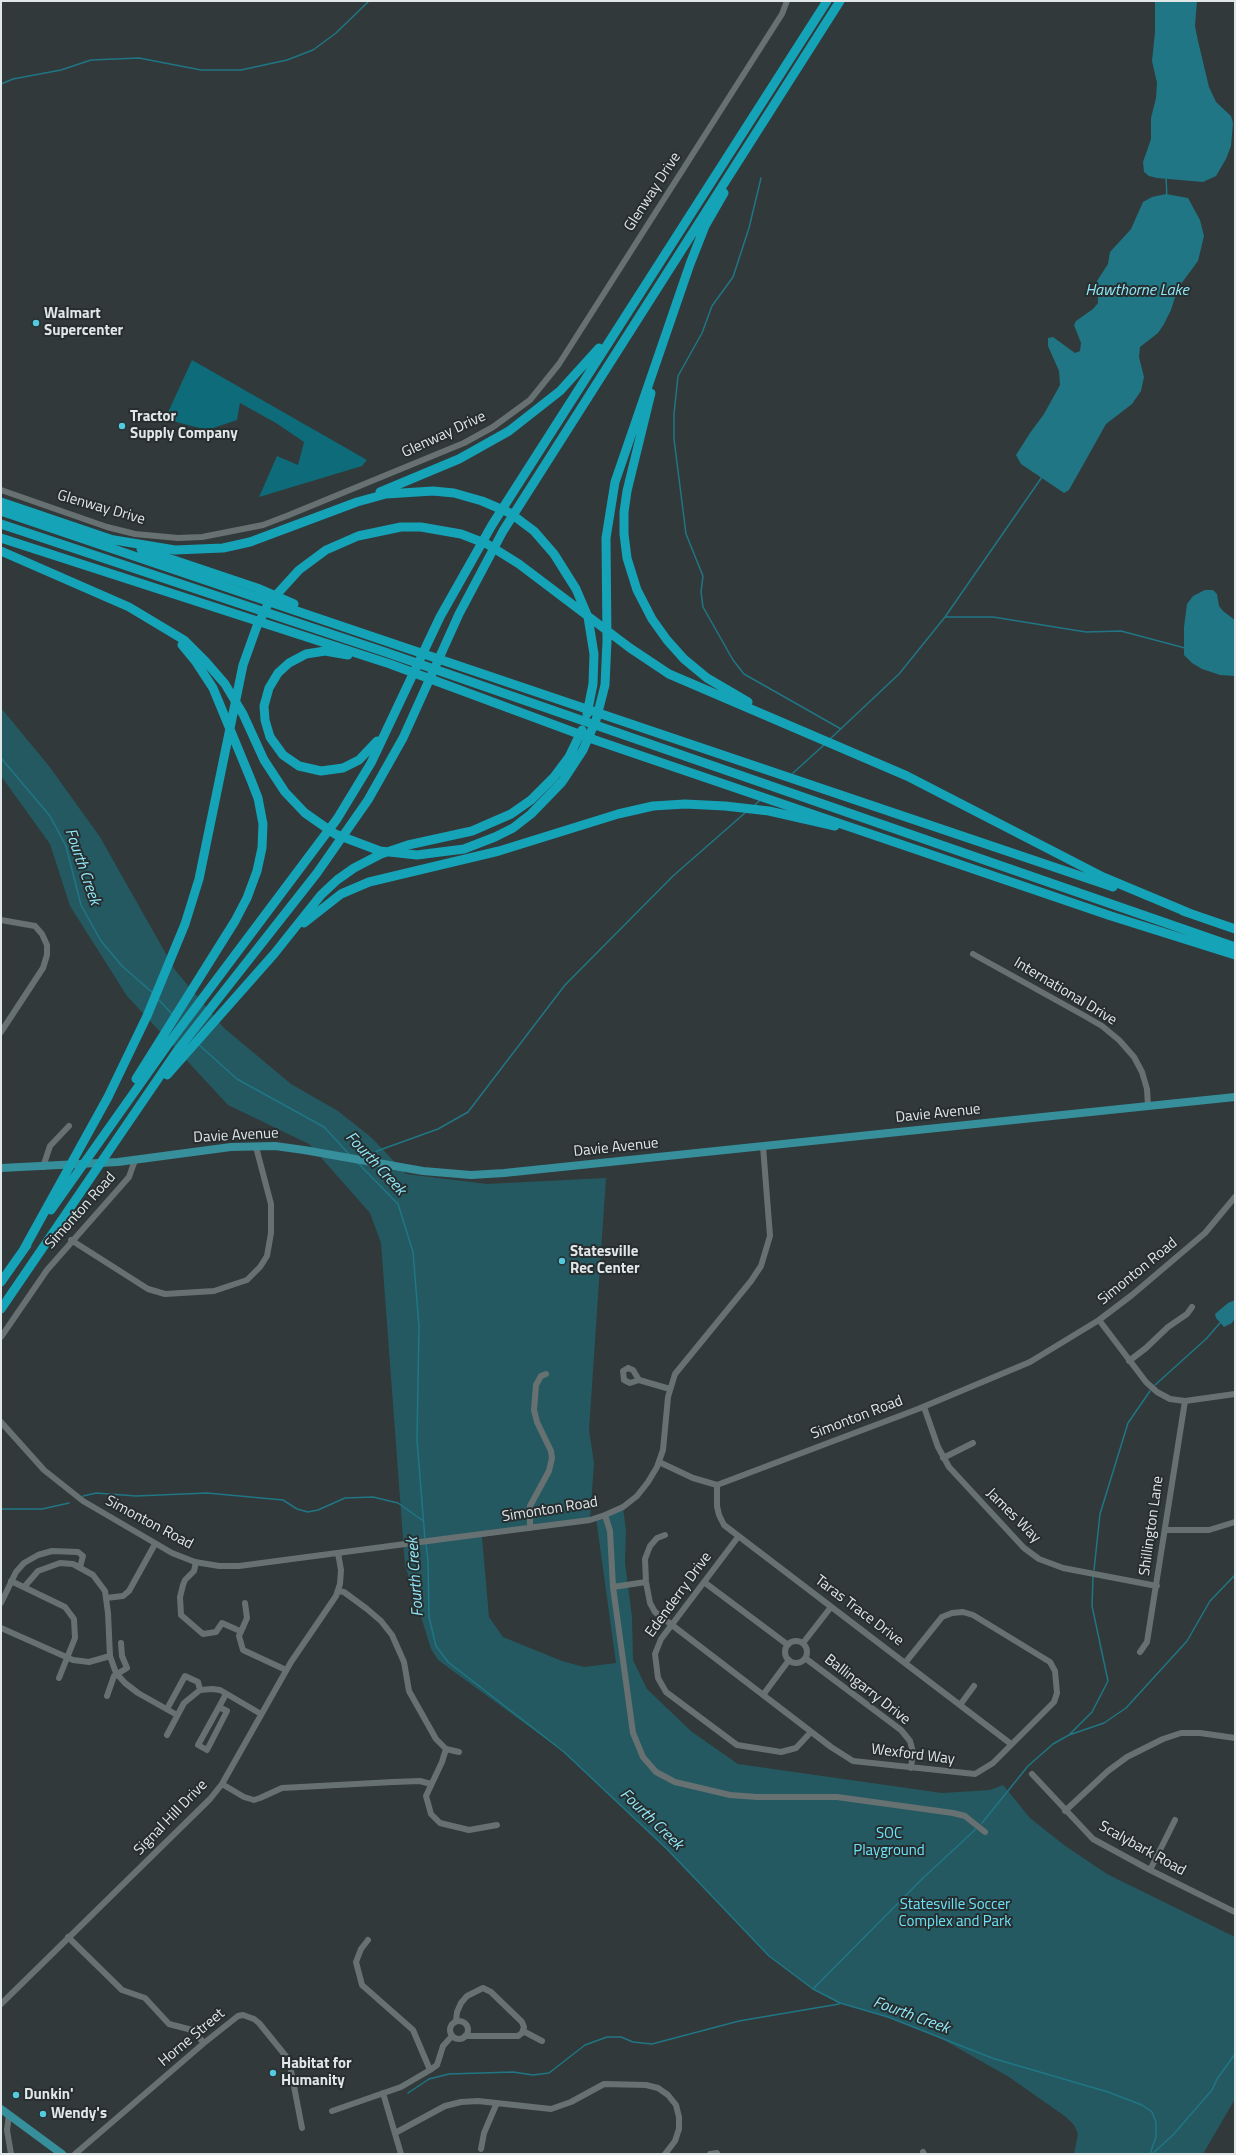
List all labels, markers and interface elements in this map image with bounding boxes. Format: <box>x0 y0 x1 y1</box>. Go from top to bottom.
street label: Glenway Drive <box>621 149 685 235</box>
water label: Hawthorne Lake <box>1085 281 1189 301</box>
place label: Walmart Supercenter <box>44 305 123 340</box>
marker: Walmart Supercenter <box>31 318 41 328</box>
place label: Tractor Supply Company <box>130 408 238 443</box>
street label: Glenway Drive <box>399 408 489 462</box>
marker: Tractor Supply Company <box>117 421 127 431</box>
street label: Glenway Drive <box>55 487 147 529</box>
water label: Fourth Creek <box>60 826 104 908</box>
street label: International Drive <box>1010 954 1120 1030</box>
street label: Davie Avenue <box>895 1101 981 1127</box>
street label: Davie Avenue <box>193 1125 279 1147</box>
water label: Fourth Creek <box>341 1128 409 1200</box>
street label: Davie Avenue <box>573 1135 659 1161</box>
street label: Simonton Road <box>42 1169 120 1253</box>
street label: Simonton Road <box>1095 1235 1181 1309</box>
place label: Statesville Rec Center <box>570 1243 639 1278</box>
marker: Statesville Rec Center <box>557 1256 567 1266</box>
street label: Simonton Road <box>809 1392 905 1444</box>
street label: Shillington Lane <box>1136 1475 1168 1577</box>
street label: James Way <box>982 1485 1044 1547</box>
street label: Simonton Road <box>102 1492 196 1554</box>
street label: Simonton Road <box>501 1494 599 1526</box>
water label: Fourth Creek <box>404 1536 428 1618</box>
street label: Edenderry Drive <box>642 1549 716 1641</box>
street label: Taras Trace Drive <box>811 1572 907 1650</box>
street label: Ballingarry Drive <box>820 1651 914 1729</box>
street label: Wexford Way <box>870 1741 956 1769</box>
street label: Signal Hill Drive <box>131 1777 211 1859</box>
water label: Fourth Creek <box>616 1785 686 1855</box>
street label: Scalybark Road <box>1095 1818 1189 1880</box>
park label: SOC Playground <box>853 1825 925 1860</box>
park label: Statesville Soccer Complex and Park <box>899 1896 1011 1931</box>
water label: Fourth Creek <box>870 1993 952 2039</box>
street label: Horne Street <box>155 2005 229 2071</box>
place label: Habitat for Humanity <box>281 2055 352 2090</box>
marker: Habitat for Humanity <box>268 2068 278 2078</box>
place label: Dunkin' <box>24 2086 73 2104</box>
marker: Dunkin' <box>11 2090 21 2100</box>
place label: Wendy's <box>51 2105 107 2123</box>
marker: Wendy's <box>38 2109 48 2119</box>

